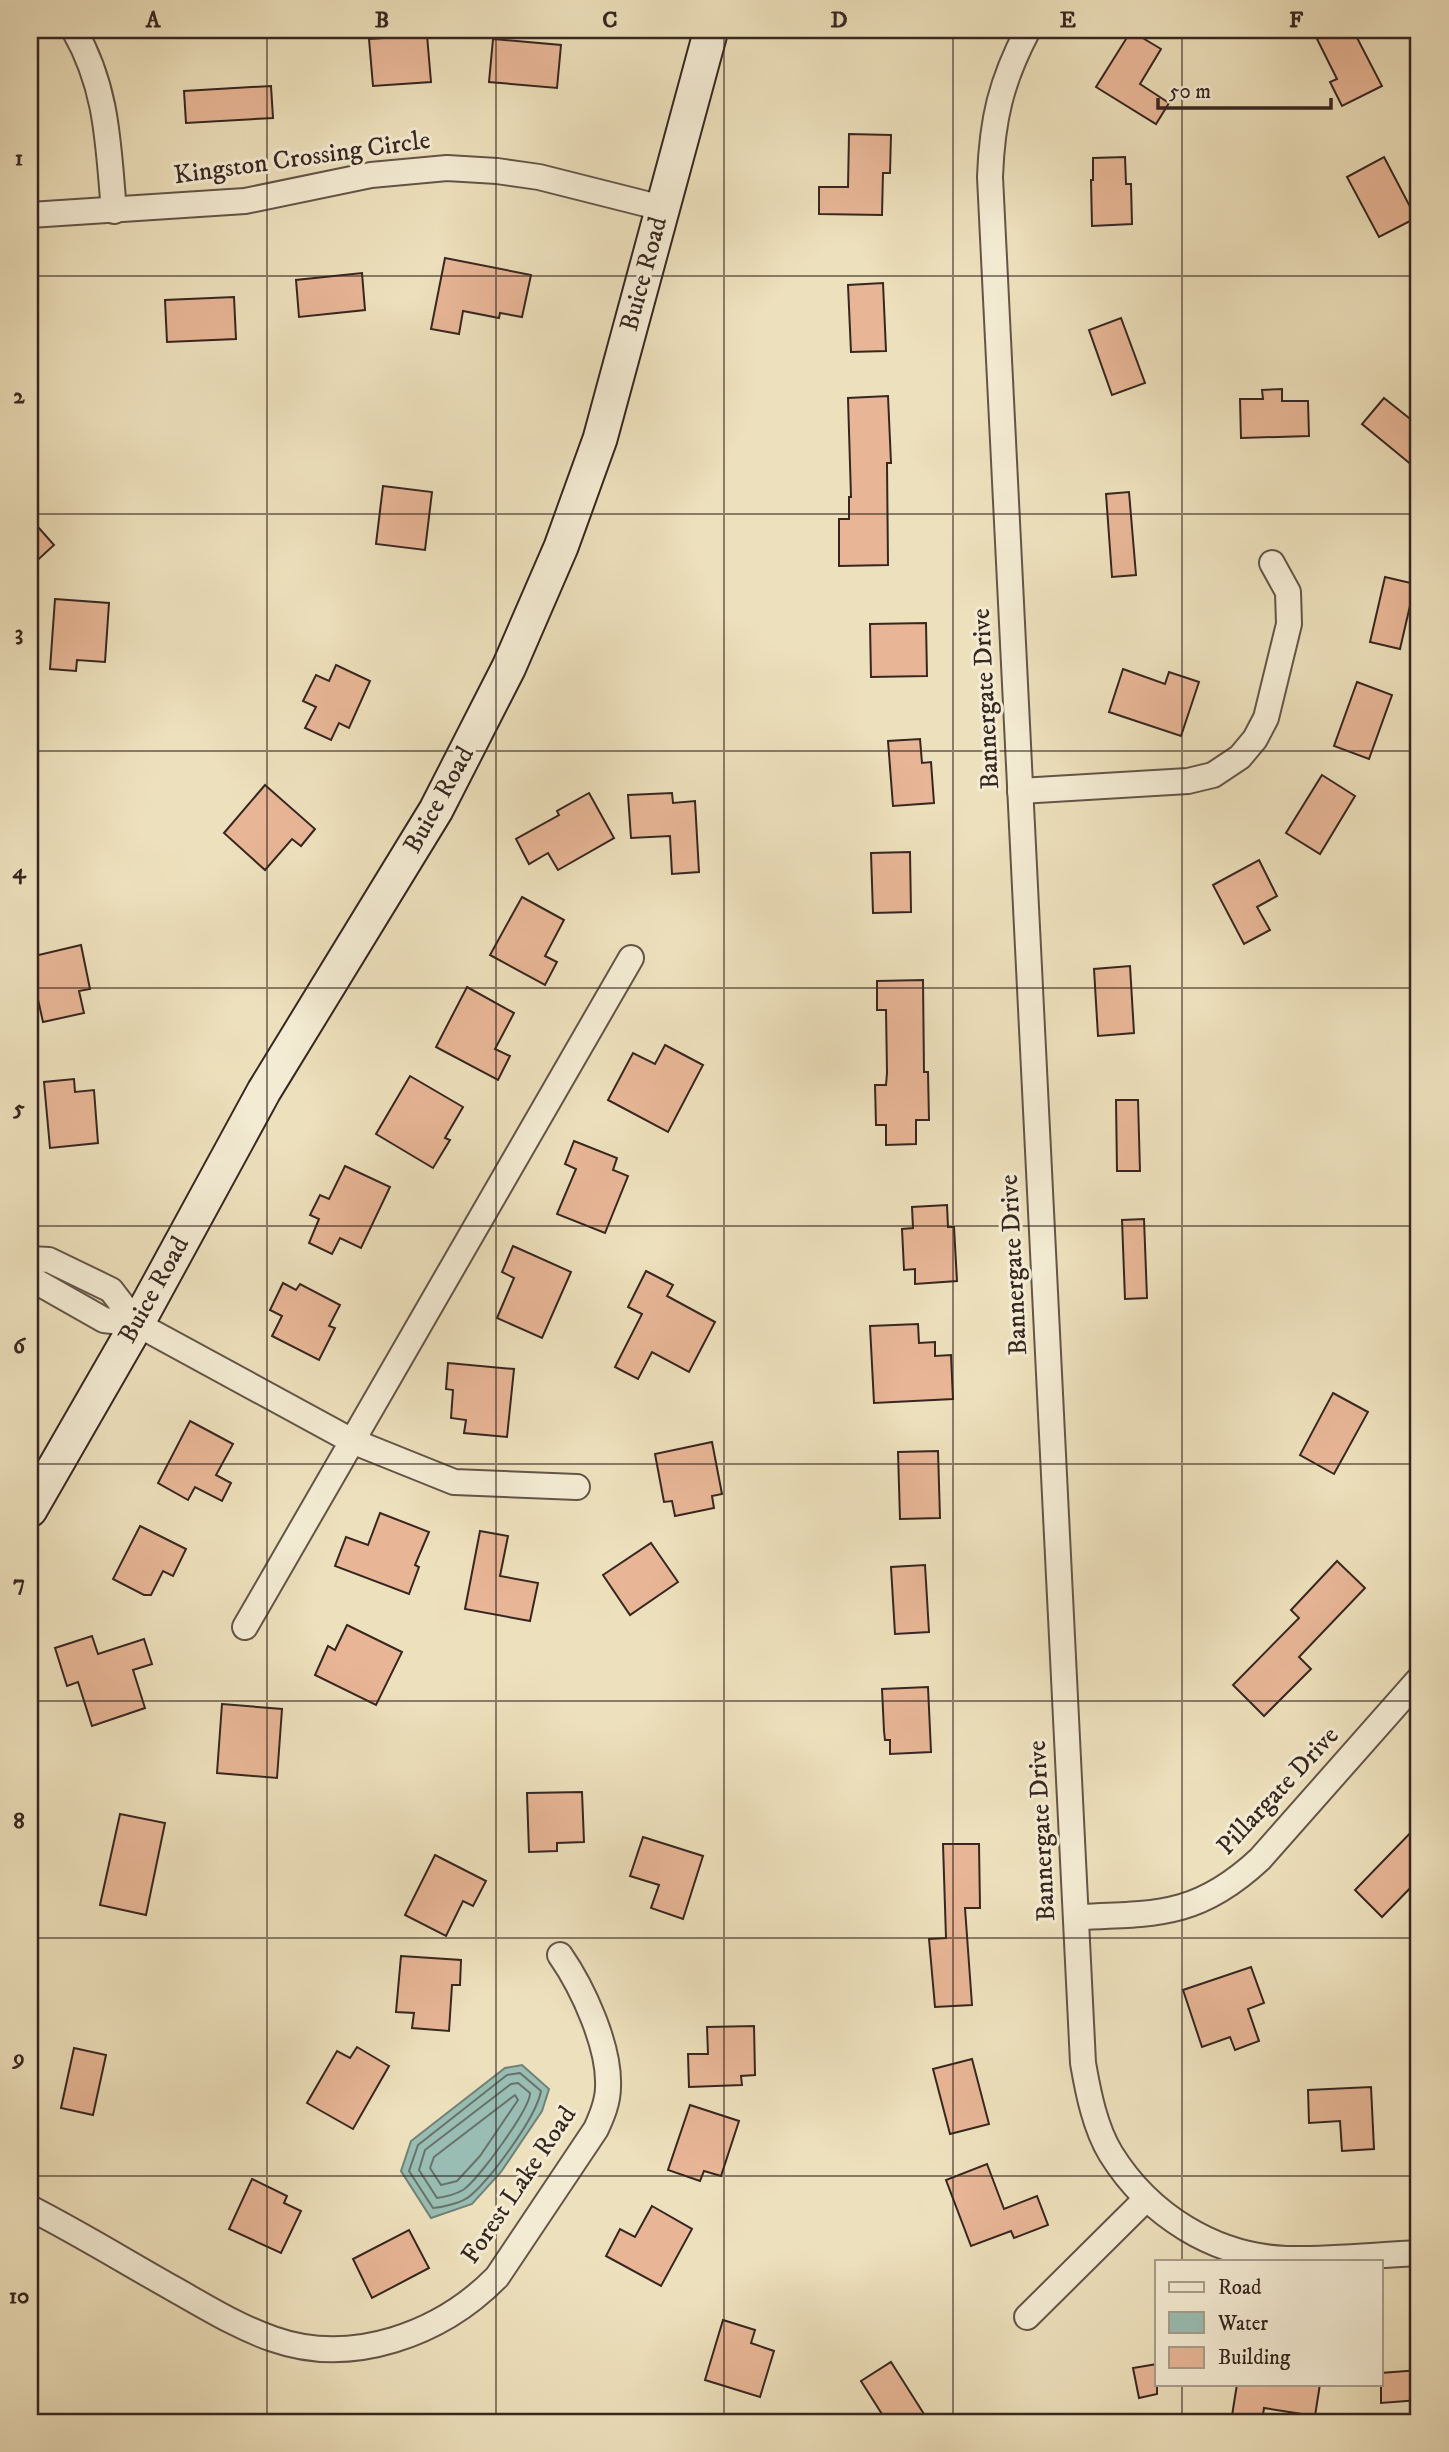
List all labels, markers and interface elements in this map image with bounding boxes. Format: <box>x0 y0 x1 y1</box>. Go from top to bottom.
text: A <box>145 6 162 35</box>
text: B <box>375 6 389 35</box>
text: C <box>602 6 618 35</box>
text: D <box>830 6 848 35</box>
text: E <box>1060 6 1076 35</box>
text: F <box>1289 6 1304 35</box>
scale bar <box>1158 66 1332 110</box>
text: 50 m <box>1169 79 1211 105</box>
street label: Kingston Crossing Circle <box>172 124 432 192</box>
text: 1 <box>15 144 23 173</box>
street label: Buice Road <box>613 213 675 335</box>
text: 2 <box>13 382 25 411</box>
street label: Bannergate Drive <box>965 608 1007 790</box>
text: 3 <box>15 619 23 648</box>
street label: Buice Road <box>396 741 482 859</box>
text: 4 <box>12 857 27 886</box>
text: 5 <box>12 1094 25 1123</box>
street label: Bannergate Drive <box>993 1174 1035 1356</box>
street label: Buice Road <box>111 1231 197 1349</box>
text: 6 <box>13 1332 27 1361</box>
text: 7 <box>13 1569 25 1598</box>
street label: Pillargate Drive <box>1210 1720 1346 1862</box>
street label: Bannergate Drive <box>1021 1740 1063 1922</box>
text: 8 <box>13 1807 25 1836</box>
text: 9 <box>11 2044 25 2073</box>
street label: Forest Lake Road <box>454 2100 584 2270</box>
legend <box>1155 2260 1382 2386</box>
text: Road <box>1218 2275 1262 2301</box>
text: 10 <box>9 2282 29 2311</box>
text: Water <box>1217 2311 1268 2337</box>
text: Building <box>1218 2345 1291 2371</box>

